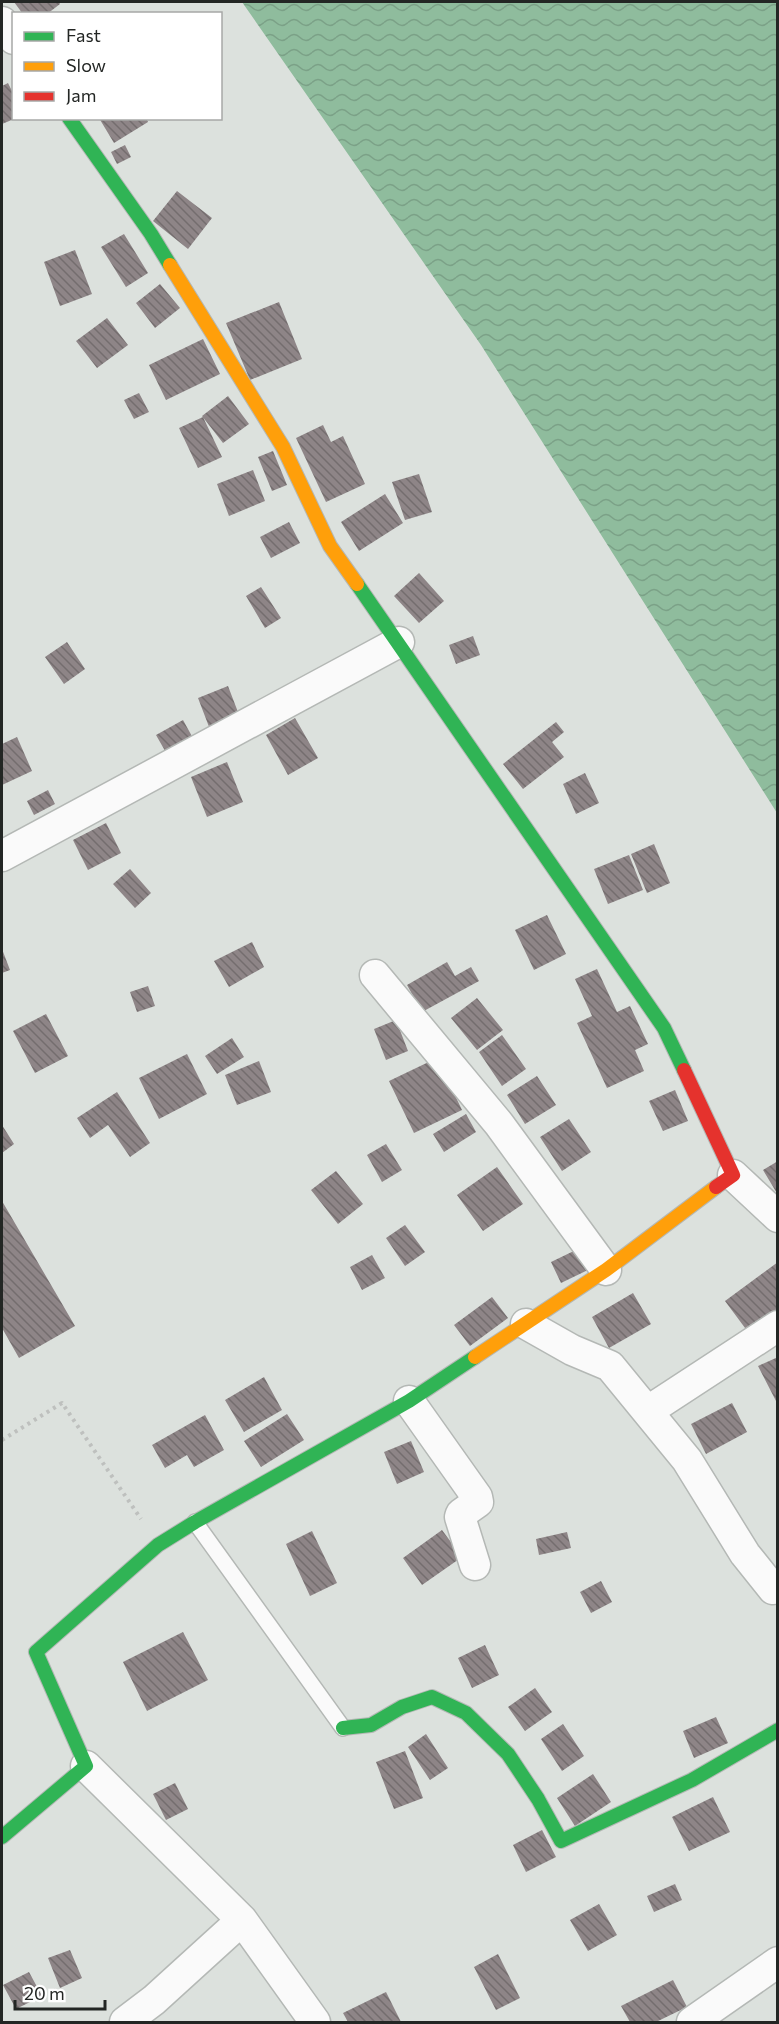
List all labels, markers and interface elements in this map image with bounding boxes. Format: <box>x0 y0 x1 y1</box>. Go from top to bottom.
legend <box>12 12 222 120</box>
text: Fast <box>66 24 101 46</box>
text: Slow <box>66 54 106 76</box>
text: Jam <box>66 84 96 106</box>
scale bar <box>15 1973 105 2011</box>
text: 20 m <box>24 1982 65 2004</box>

